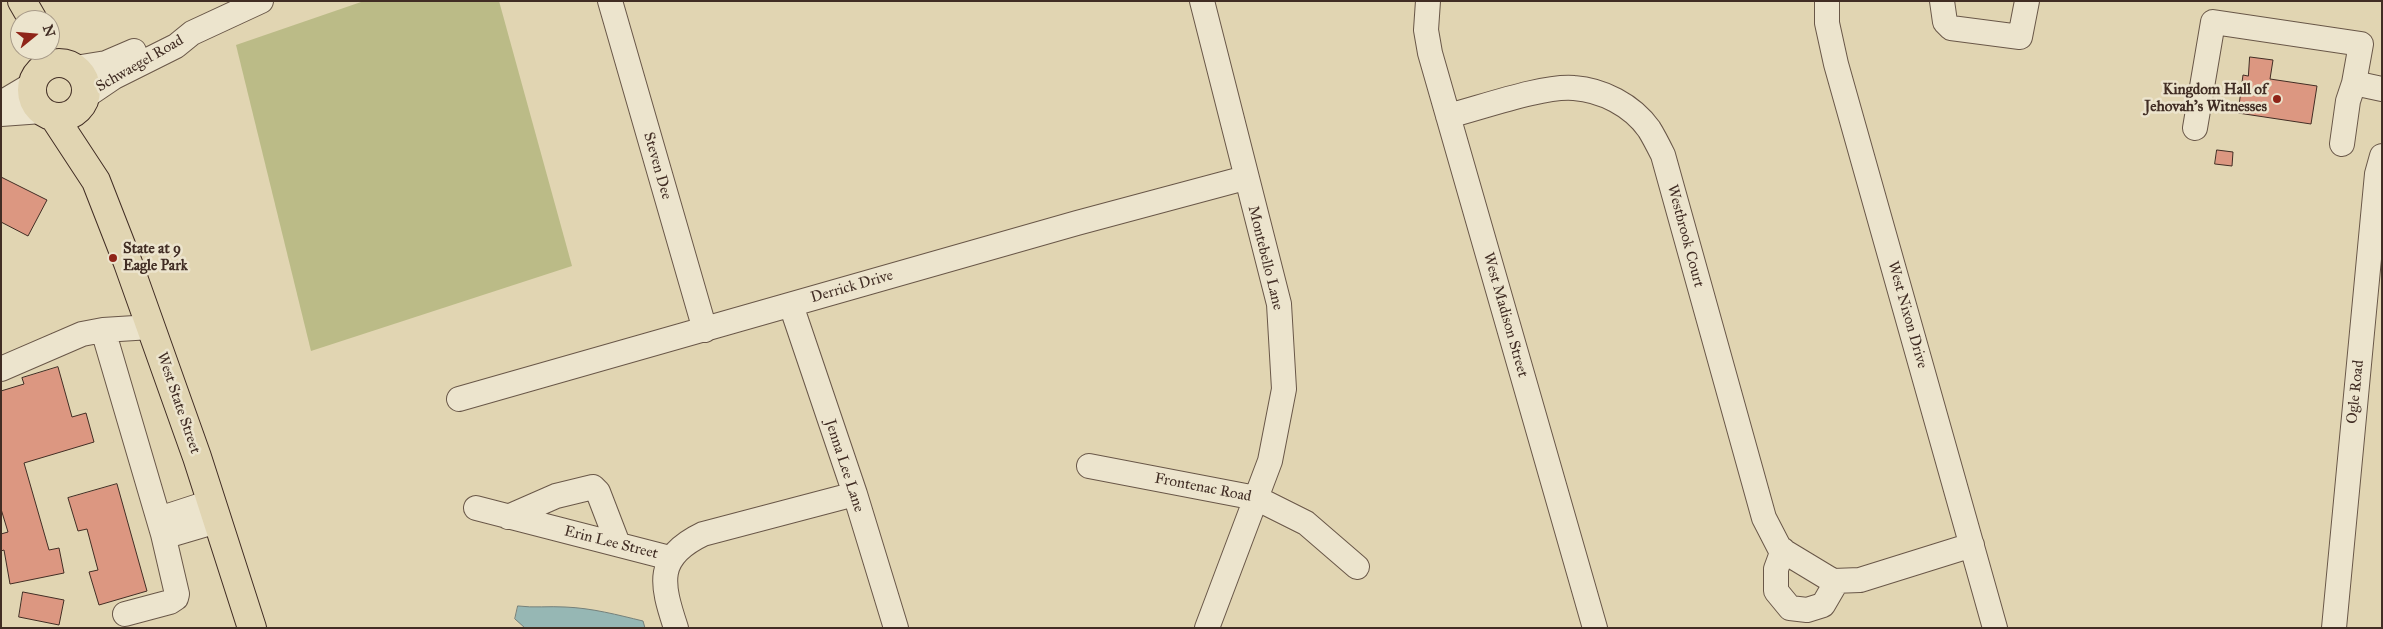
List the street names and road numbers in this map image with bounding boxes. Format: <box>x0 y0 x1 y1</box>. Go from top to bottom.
street label: Schwaegel Road <box>93 32 187 96</box>
street label: Steven Dee <box>639 130 675 202</box>
street label: Westbrook Court <box>1663 183 1707 289</box>
street label: Montebello Lane <box>1243 204 1287 312</box>
street label: West Madison Street <box>1479 250 1531 380</box>
street label: West Nixon Drive <box>1883 259 1931 371</box>
street label: Derrick Drive <box>809 267 895 307</box>
street label: West State Street <box>152 350 204 456</box>
street label: Ogle Road <box>2344 359 2368 425</box>
street label: Jenna Lee Lane <box>821 417 867 515</box>
street label: Frontenac Road <box>1153 470 1253 506</box>
street label: Erin Lee Street <box>562 523 660 563</box>

